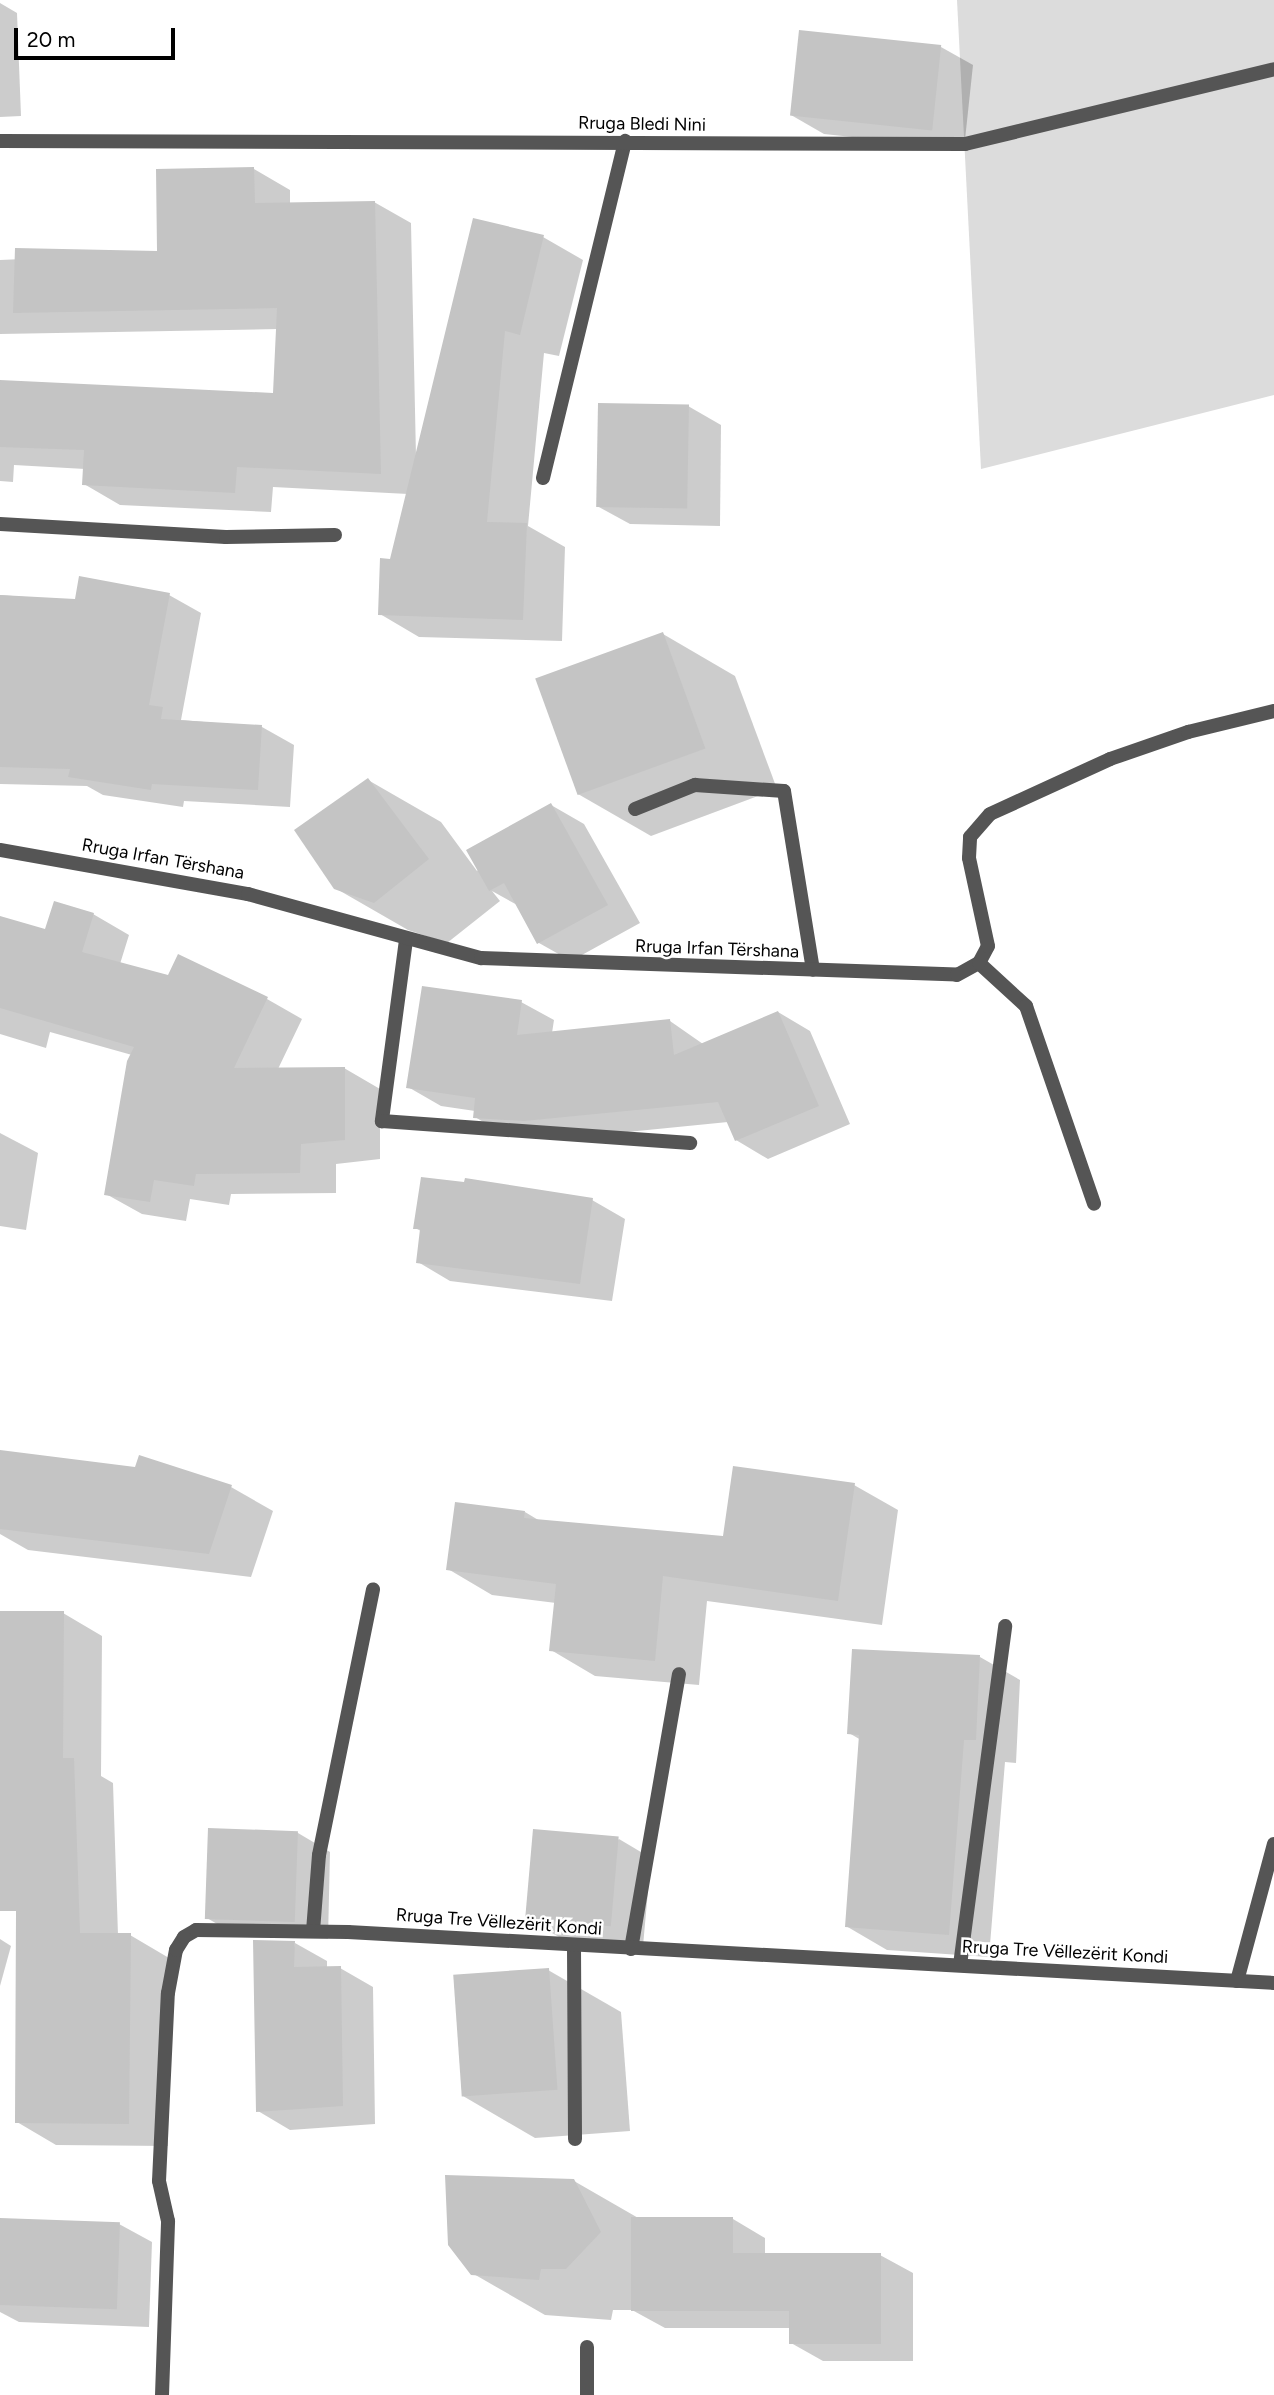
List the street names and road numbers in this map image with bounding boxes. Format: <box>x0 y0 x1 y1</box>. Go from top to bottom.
street label: Rruga Bledi Nini <box>578 112 706 136</box>
street label: Rruga Irfan Tërshana <box>80 834 246 884</box>
street label: Rruga Irfan Tërshana <box>634 935 800 963</box>
street label: Rruga Tre Vëllezërit Kondi <box>395 1904 603 1940</box>
street label: Rruga Tre Vëllezërit Kondi <box>961 1936 1169 1968</box>

